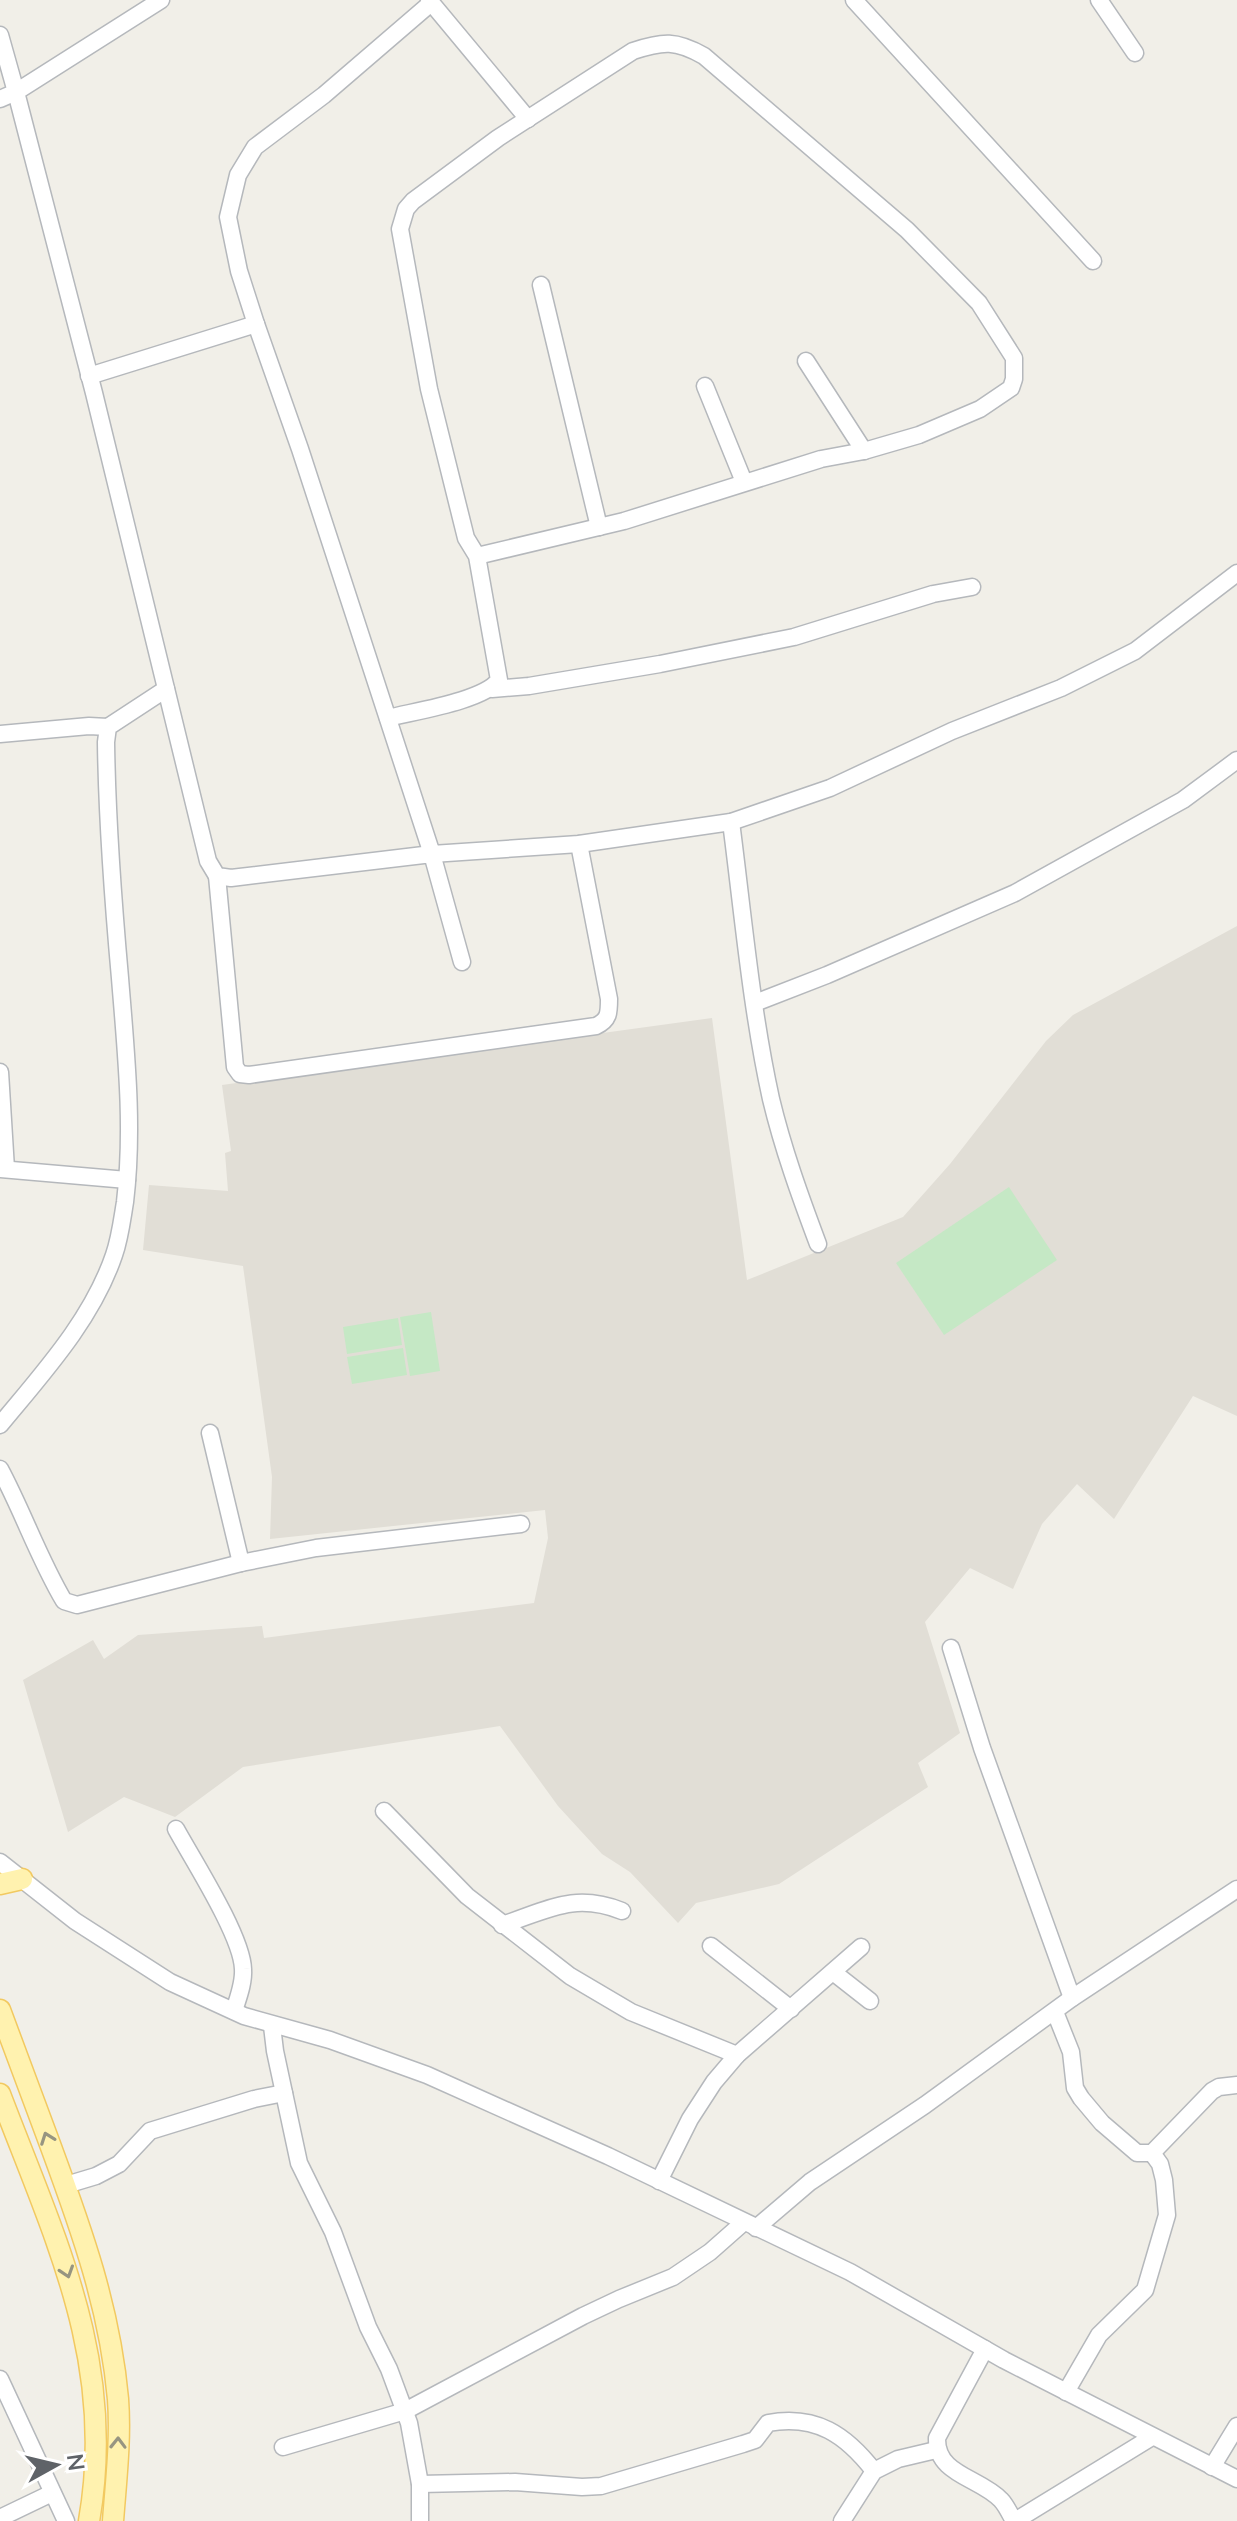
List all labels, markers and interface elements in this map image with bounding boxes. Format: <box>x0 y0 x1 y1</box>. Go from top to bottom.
one-way arrow <box>40 2132 57 2146</box>
one-way arrow <box>58 2265 74 2278</box>
north arrow <box>16 2425 96 2505</box>
one-way arrow <box>109 2436 126 2449</box>
text: N <box>62 2452 91 2472</box>

